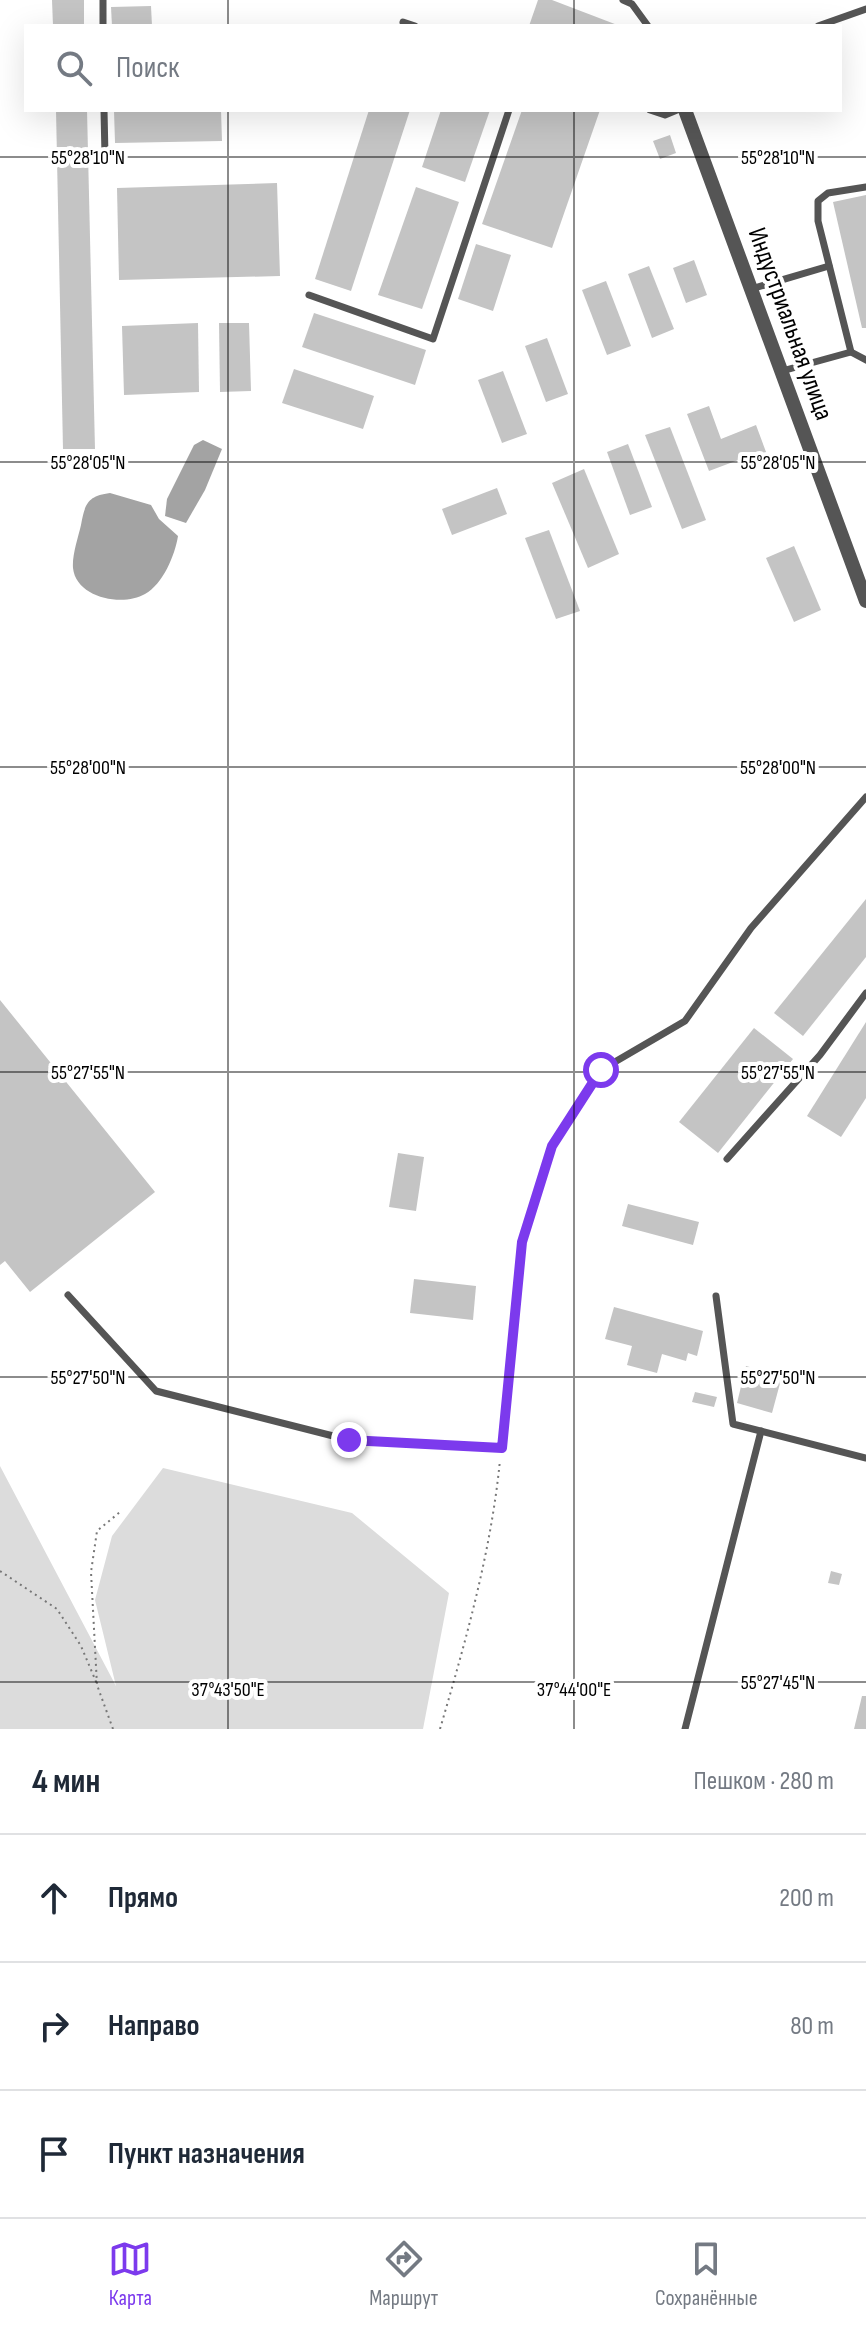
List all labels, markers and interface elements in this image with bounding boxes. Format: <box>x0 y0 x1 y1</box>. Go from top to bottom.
search box <box>24 24 842 112</box>
icon: search <box>52 46 96 90</box>
text: Поиск <box>116 50 179 86</box>
text: 55°28'10"N <box>51 146 125 170</box>
text: 55°28'10"N <box>741 146 815 170</box>
street label: Индустриальная улица <box>741 224 839 424</box>
text: 55°28'05"N <box>51 451 125 475</box>
text: 55°28'05"N <box>741 451 815 475</box>
text: 55°28'00"N <box>50 756 126 780</box>
text: 55°28'00"N <box>740 756 816 780</box>
route start <box>583 1052 619 1088</box>
text: 55°27'55"N <box>51 1061 125 1085</box>
text: 55°27'55"N <box>741 1061 815 1085</box>
text: 55°27'50"N <box>51 1366 125 1390</box>
text: 55°27'50"N <box>741 1366 815 1390</box>
route end <box>331 1422 367 1458</box>
text: 55°27'45"N <box>741 1671 815 1695</box>
text: 37°43'50"E <box>191 1678 265 1702</box>
text: 37°44'00"E <box>537 1678 611 1702</box>
text: 4 мин <box>32 1761 100 1802</box>
text: Пешком · 280 m <box>694 1766 834 1797</box>
icon: ahead <box>32 1876 76 1920</box>
text: Прямо <box>108 1880 178 1916</box>
text: 200 m <box>779 1883 834 1914</box>
icon: right <box>32 2004 76 2048</box>
text: Направо <box>108 2008 200 2044</box>
text: 80 m <box>790 2011 834 2042</box>
icon: arrive <box>32 2132 76 2176</box>
text: Пункт назначения <box>108 2136 305 2172</box>
tab: Карта <box>108 2237 152 2312</box>
tab: Маршрут <box>369 2237 438 2312</box>
tab: Сохранённые <box>655 2237 758 2312</box>

